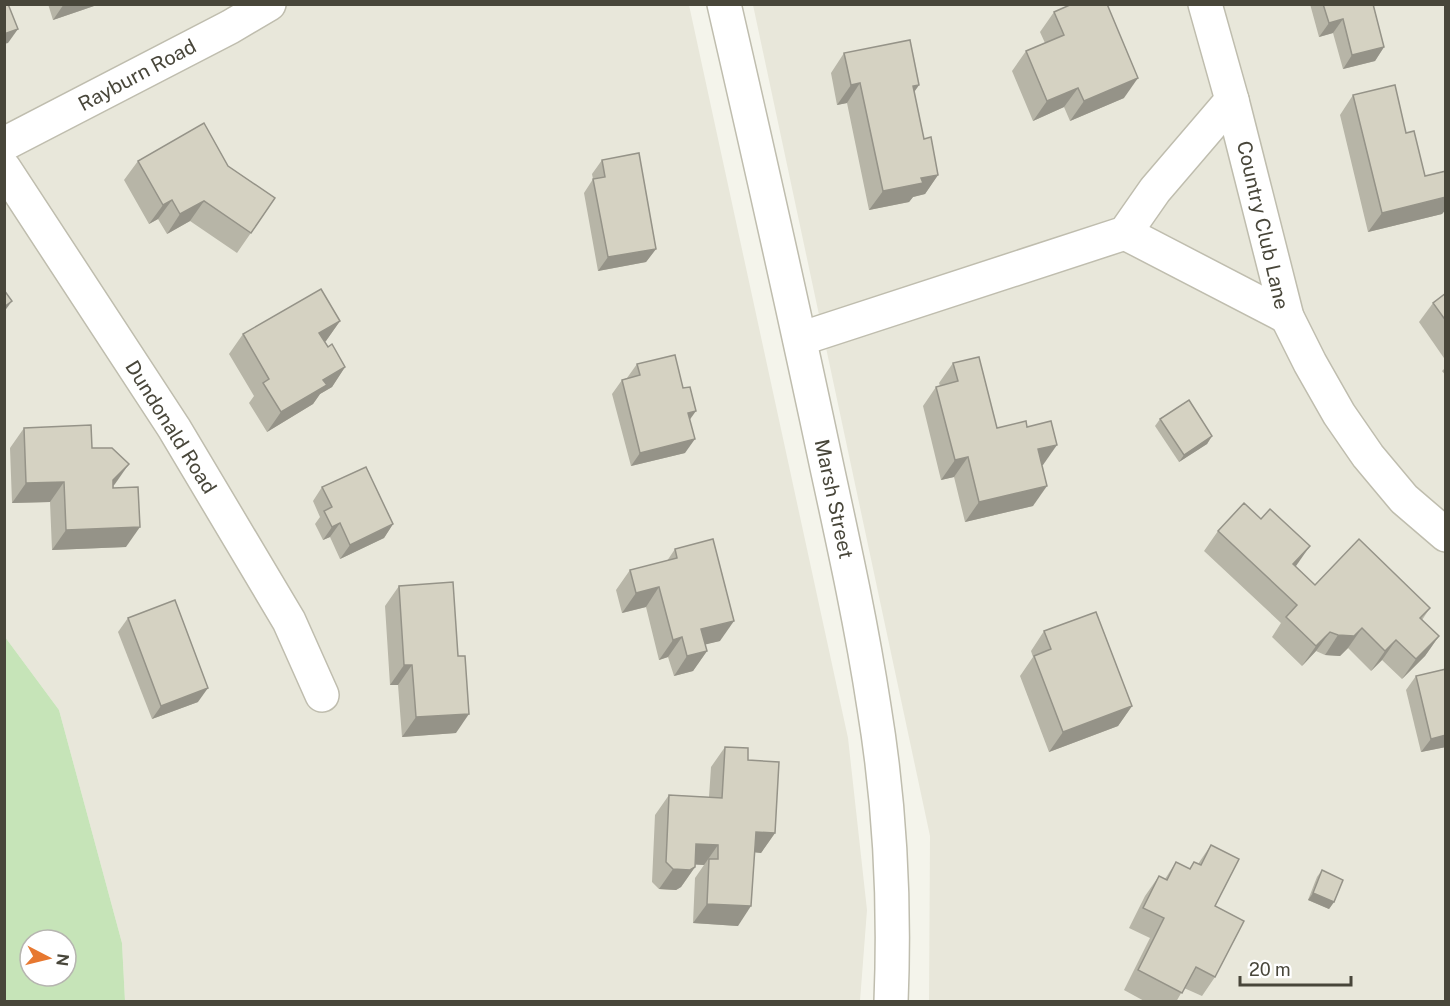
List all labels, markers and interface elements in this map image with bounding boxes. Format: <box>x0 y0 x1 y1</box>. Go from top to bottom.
street label: Rayburn Road <box>74 34 200 116</box>
street label: Country Club Lane <box>1232 138 1294 312</box>
street label: Dundonald Road <box>120 356 222 498</box>
street label: Marsh Street <box>810 437 858 561</box>
north arrow <box>18 928 78 988</box>
scale bar <box>1240 949 1351 987</box>
text: N <box>52 952 73 967</box>
text: 20 m <box>1249 959 1291 980</box>

